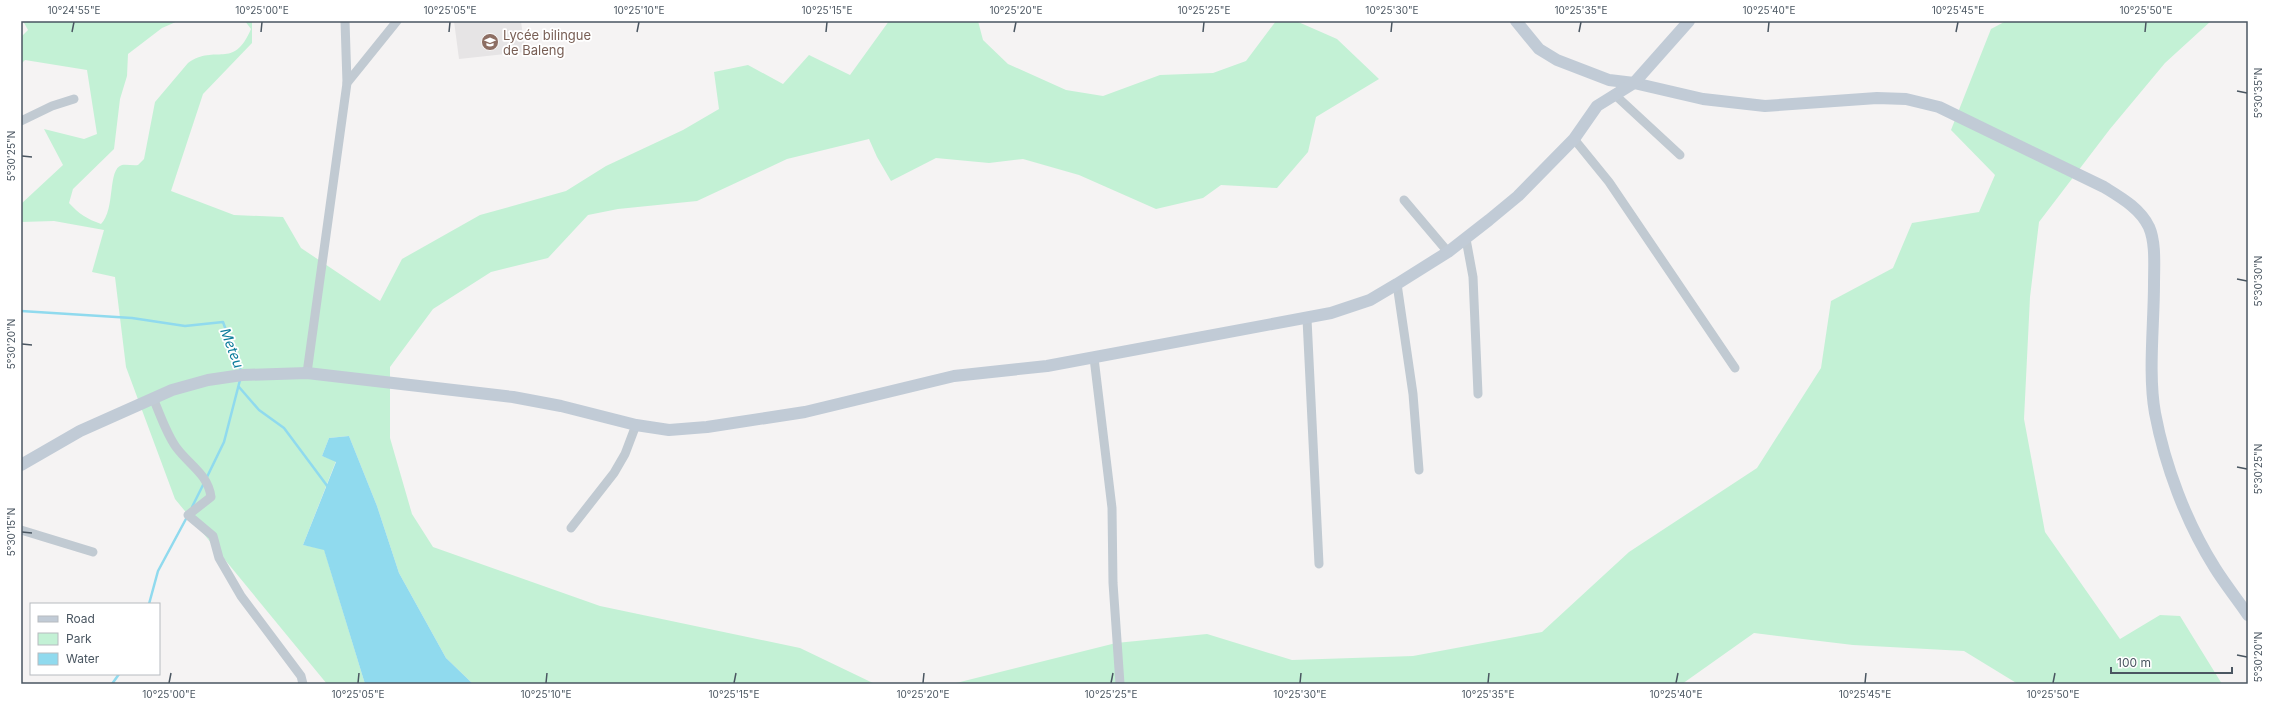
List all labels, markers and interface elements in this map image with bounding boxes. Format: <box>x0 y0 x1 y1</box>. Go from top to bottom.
text: 10°24'55"E <box>47 4 101 16</box>
text: 10°25'00"E <box>235 4 289 16</box>
text: 10°25'05"E <box>423 4 477 16</box>
text: 10°25'10"E <box>613 4 665 16</box>
text: 10°25'15"E <box>802 4 852 16</box>
text: 10°25'20"E <box>989 4 1043 16</box>
text: 10°25'25"E <box>1178 4 1230 16</box>
text: 10°25'30"E <box>1365 4 1419 16</box>
text: 10°25'35"E <box>1554 4 1608 16</box>
text: 10°25'40"E <box>1743 4 1795 16</box>
text: 10°25'45"E <box>1932 4 1984 16</box>
text: 10°25'50"E <box>2119 4 2173 16</box>
place label: Lycée bilingue de Baleng <box>503 27 591 58</box>
school or university icon: Lycée bilingue de Baleng <box>480 32 500 52</box>
text: 5°30'35"N <box>2252 68 2264 118</box>
text: 5°30'25"N <box>5 131 17 181</box>
text: 5°30'30"N <box>2252 256 2264 306</box>
text: 5°30'20"N <box>5 319 17 369</box>
water label: Meteu <box>217 325 248 370</box>
text: 5°30'25"N <box>2252 444 2264 494</box>
text: 5°30'15"N <box>5 508 17 556</box>
legend <box>30 603 160 675</box>
text: Road <box>66 611 95 626</box>
text: Park <box>66 631 92 646</box>
text: 5°30'20"N <box>2252 632 2264 682</box>
scale bar <box>2111 649 2232 675</box>
text: Water <box>66 651 100 666</box>
text: 100 m <box>2117 655 2151 670</box>
text: 10°25'00"E <box>142 688 196 700</box>
text: 10°25'05"E <box>331 688 385 700</box>
text: 10°25'10"E <box>520 688 572 700</box>
text: 10°25'15"E <box>709 688 759 700</box>
text: 10°25'20"E <box>896 688 950 700</box>
text: 10°25'25"E <box>1085 688 1137 700</box>
text: 10°25'30"E <box>1273 688 1327 700</box>
text: 10°25'35"E <box>1461 688 1515 700</box>
text: 10°25'40"E <box>1650 688 1702 700</box>
text: 10°25'45"E <box>1839 688 1891 700</box>
text: 10°25'50"E <box>2026 688 2080 700</box>

